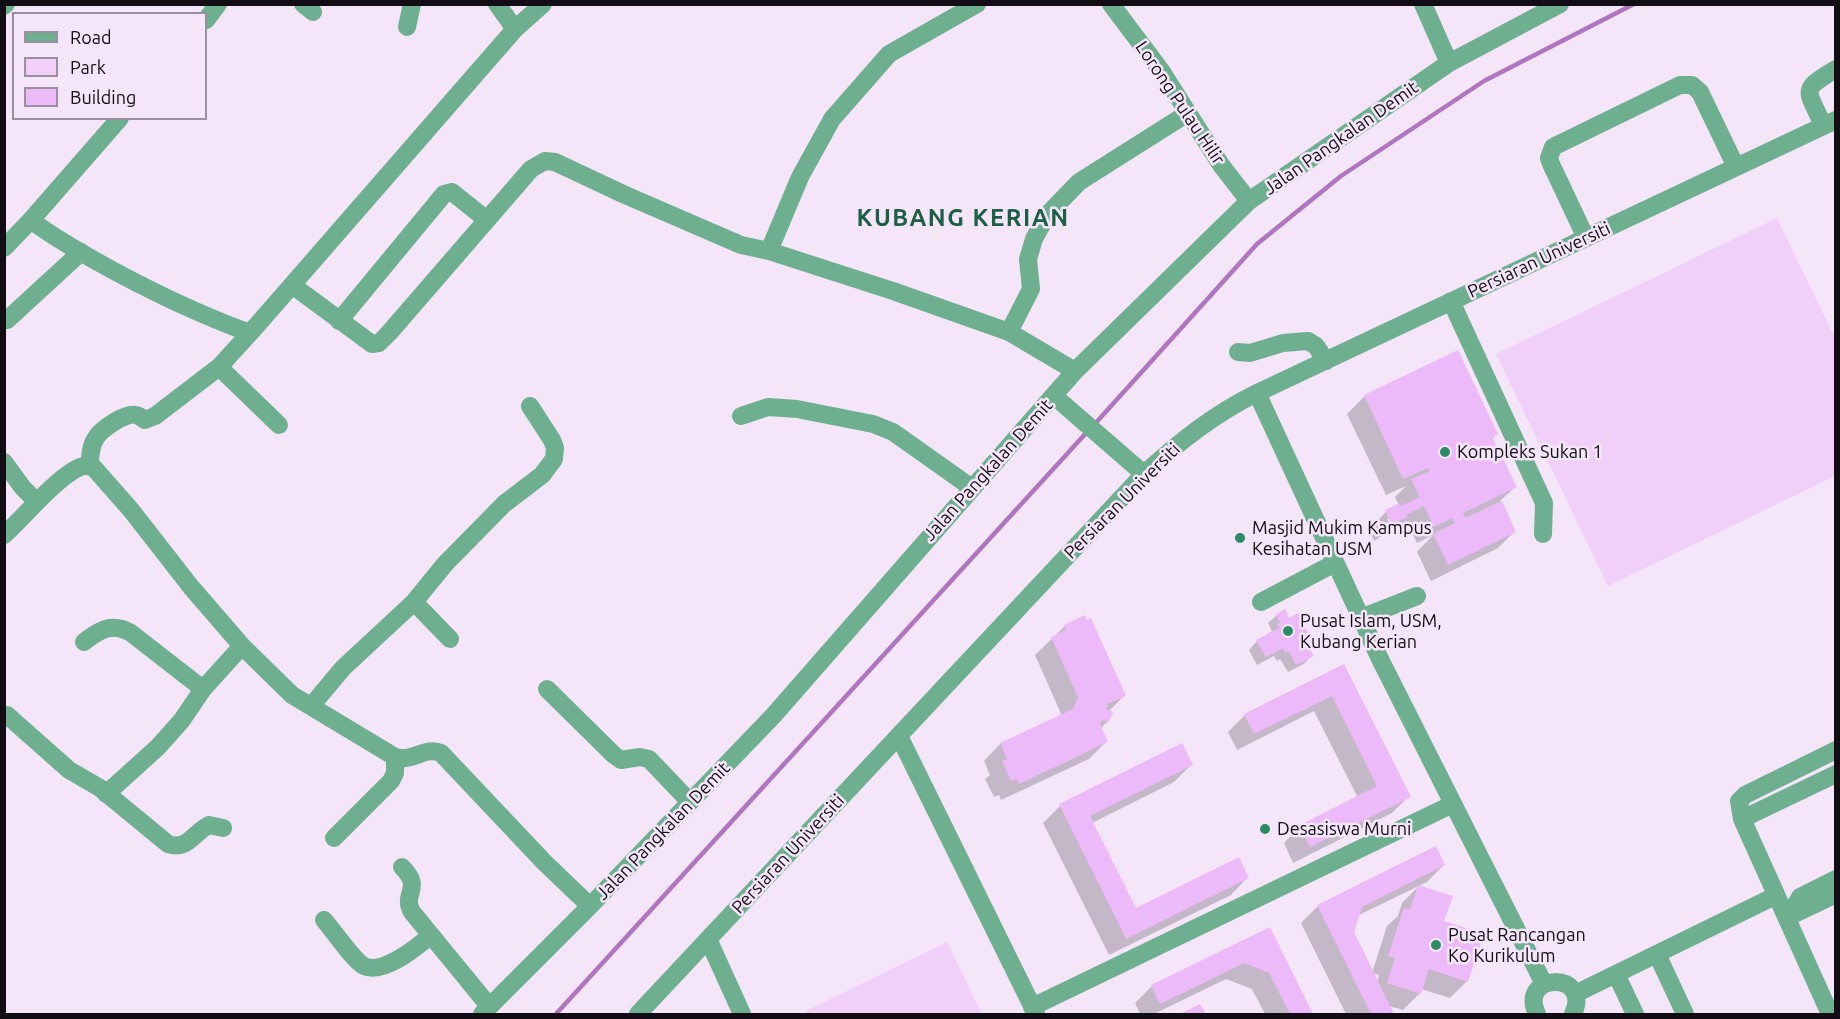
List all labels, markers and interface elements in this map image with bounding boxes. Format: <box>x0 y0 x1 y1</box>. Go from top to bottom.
legend <box>12 12 207 120</box>
text: Road <box>70 27 112 47</box>
street label: Lorong Pulau Hilir <box>1131 37 1229 169</box>
text: Park <box>70 57 106 77</box>
street label: Jalan Pangkalan Demit <box>1260 77 1422 199</box>
text: Building <box>70 87 136 107</box>
district label: KUBANG KERIAN <box>856 204 1070 232</box>
street label: Persiaran Universiti <box>1464 217 1614 303</box>
street label: Jalan Pangkalan Demit <box>919 395 1057 545</box>
street label: Persiaran Universiti <box>1060 439 1184 563</box>
place label: Kompleks Sukan 1 <box>1457 441 1603 463</box>
marker: Kompleks Sukan 1 <box>1438 445 1452 459</box>
place label: Masjid Mukim Kampus Kesihatan USM <box>1252 517 1431 560</box>
marker: Masjid Mukim Kampus Kesihatan USM <box>1233 531 1247 545</box>
place label: Pusat Islam, USM, Kubang Kerian <box>1300 610 1442 652</box>
marker: Pusat Islam, USM, Kubang Kerian <box>1281 624 1295 638</box>
street label: Jalan Pangkalan Demit <box>592 758 734 904</box>
street label: Persiaran Universiti <box>727 790 849 918</box>
place label: Desasiswa Murni <box>1277 818 1411 840</box>
marker: Desasiswa Murni <box>1258 822 1272 836</box>
place label: Pusat Rancangan Ko Kurikulum <box>1448 924 1586 966</box>
marker: Pusat Rancangan Ko Kurikulum <box>1429 938 1443 952</box>

